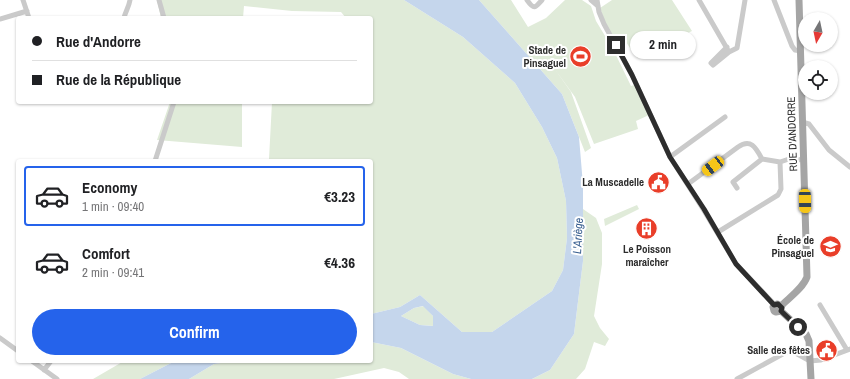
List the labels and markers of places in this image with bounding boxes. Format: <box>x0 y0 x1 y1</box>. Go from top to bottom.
place label: Stade de Pinsaguel <box>523 43 566 70</box>
sports icon: Stade de Pinsaguel <box>568 43 594 69</box>
public building icon: La Muscadelle <box>646 169 672 195</box>
place label: La Muscadelle <box>582 175 644 189</box>
building icon: Le Poisson maraîcher <box>634 216 660 242</box>
place label: École de Pinsaguel <box>771 233 814 260</box>
school or university icon: École de Pinsaguel <box>817 233 843 259</box>
place label: Le Poisson maraîcher <box>623 242 671 269</box>
public building icon: Salle des fêtes <box>813 337 839 363</box>
place label: Salle des fêtes <box>747 343 810 357</box>

